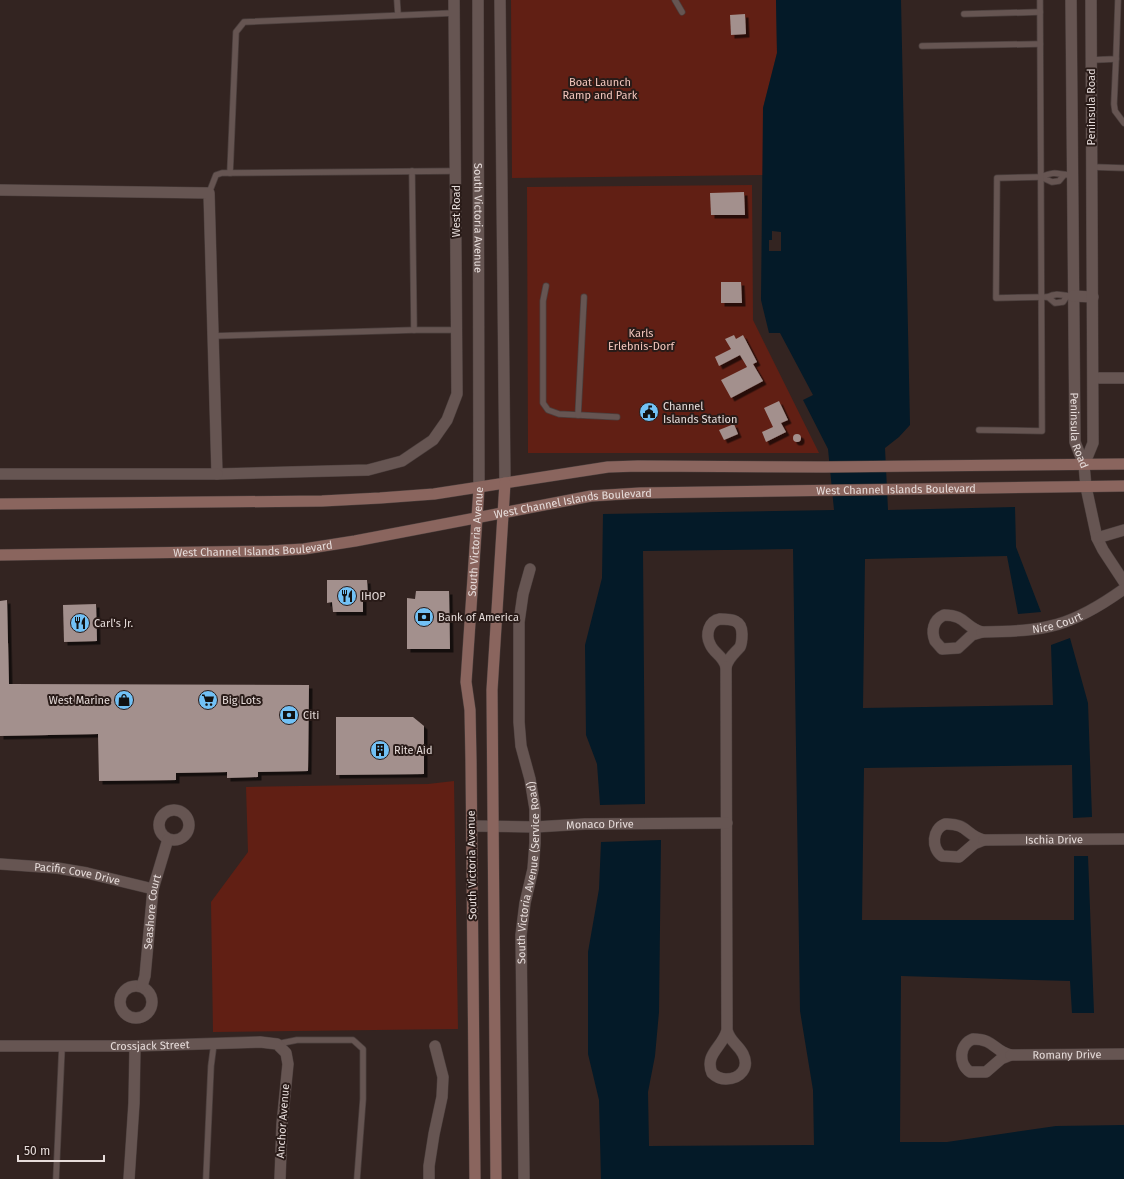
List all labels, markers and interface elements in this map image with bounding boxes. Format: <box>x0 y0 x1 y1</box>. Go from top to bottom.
street label: Peninsula Road <box>1085 68 1098 146</box>
park label: Boat Launch Ramp and Park <box>563 76 638 102</box>
street label: South Victoria Avenue <box>472 163 485 273</box>
street label: West Road <box>450 185 463 237</box>
park label: Karls Erlebnis-Dorf <box>608 327 675 353</box>
street label: Peninsula Road <box>1068 392 1091 470</box>
place label: Channel Islands Station <box>663 400 737 426</box>
public building icon: Channel Islands Station <box>638 401 660 423</box>
street label: West Channel Islands Boulevard <box>816 482 976 497</box>
street label: South Victoria Avenue <box>465 486 486 597</box>
street label: West Channel Islands Boulevard <box>493 486 652 521</box>
street label: West Channel Islands Boulevard <box>173 538 333 559</box>
restaurant icon: IHOP <box>336 585 358 607</box>
place label: IHOP <box>361 590 386 603</box>
bank icon: Bank of America <box>413 606 435 628</box>
street label: Nice Court <box>1031 609 1084 636</box>
place label: Bank of America <box>438 611 519 624</box>
restaurant icon: Carl's Jr. <box>69 612 91 634</box>
place label: Carl's Jr. <box>94 617 133 630</box>
shop icon: West Marine <box>113 689 135 711</box>
supermarket icon: Big Lots <box>197 689 219 711</box>
place label: West Marine <box>49 694 110 707</box>
place label: Big Lots <box>222 694 261 707</box>
bank icon: Citi <box>278 704 300 726</box>
place label: Citi <box>303 709 319 722</box>
building icon: Rite Aid <box>369 739 391 761</box>
place label: Rite Aid <box>394 744 432 757</box>
street label: South Victoria Avenue (Service Road) <box>514 780 542 964</box>
street label: South Victoria Avenue <box>465 810 479 920</box>
street label: Monaco Drive <box>566 817 634 832</box>
street label: Ischia Drive <box>1025 833 1083 846</box>
street label: Pacific Cove Drive <box>34 860 122 887</box>
street label: Seashore Court <box>141 873 164 950</box>
street label: Crossjack Street <box>110 1038 190 1053</box>
street label: Romany Drive <box>1032 1048 1102 1061</box>
street label: Anchor Avenue <box>274 1083 292 1159</box>
scale bar <box>18 1137 104 1163</box>
text: 50 m <box>24 1144 50 1158</box>

